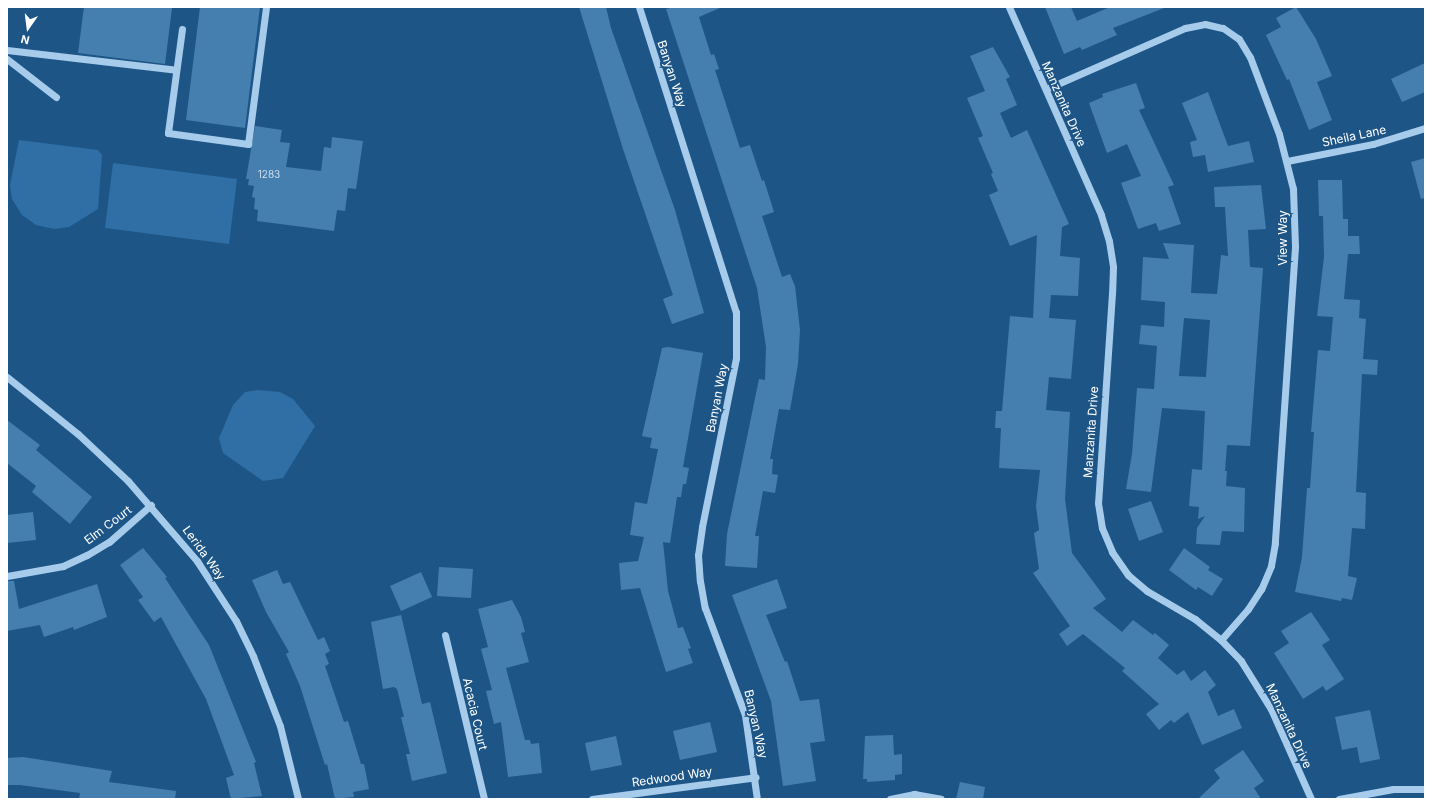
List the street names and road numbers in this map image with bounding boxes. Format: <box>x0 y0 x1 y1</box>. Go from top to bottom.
street label: Banyan Way <box>654 39 690 109</box>
street label: Manzanita Drive <box>1039 59 1089 149</box>
street label: Sheila Lane <box>1321 122 1387 150</box>
street label: View Way <box>1276 210 1290 266</box>
street label: Banyan Way <box>703 362 731 434</box>
street label: Manzanita Drive <box>1081 386 1101 478</box>
street label: Elm Court <box>81 502 135 548</box>
street label: Lerida Way <box>180 523 228 583</box>
street label: Acacia Court <box>460 677 490 751</box>
street label: Manzanita Drive <box>1263 681 1315 771</box>
street label: Banyan Way <box>741 688 771 760</box>
street label: Redwood Way <box>631 764 713 790</box>

